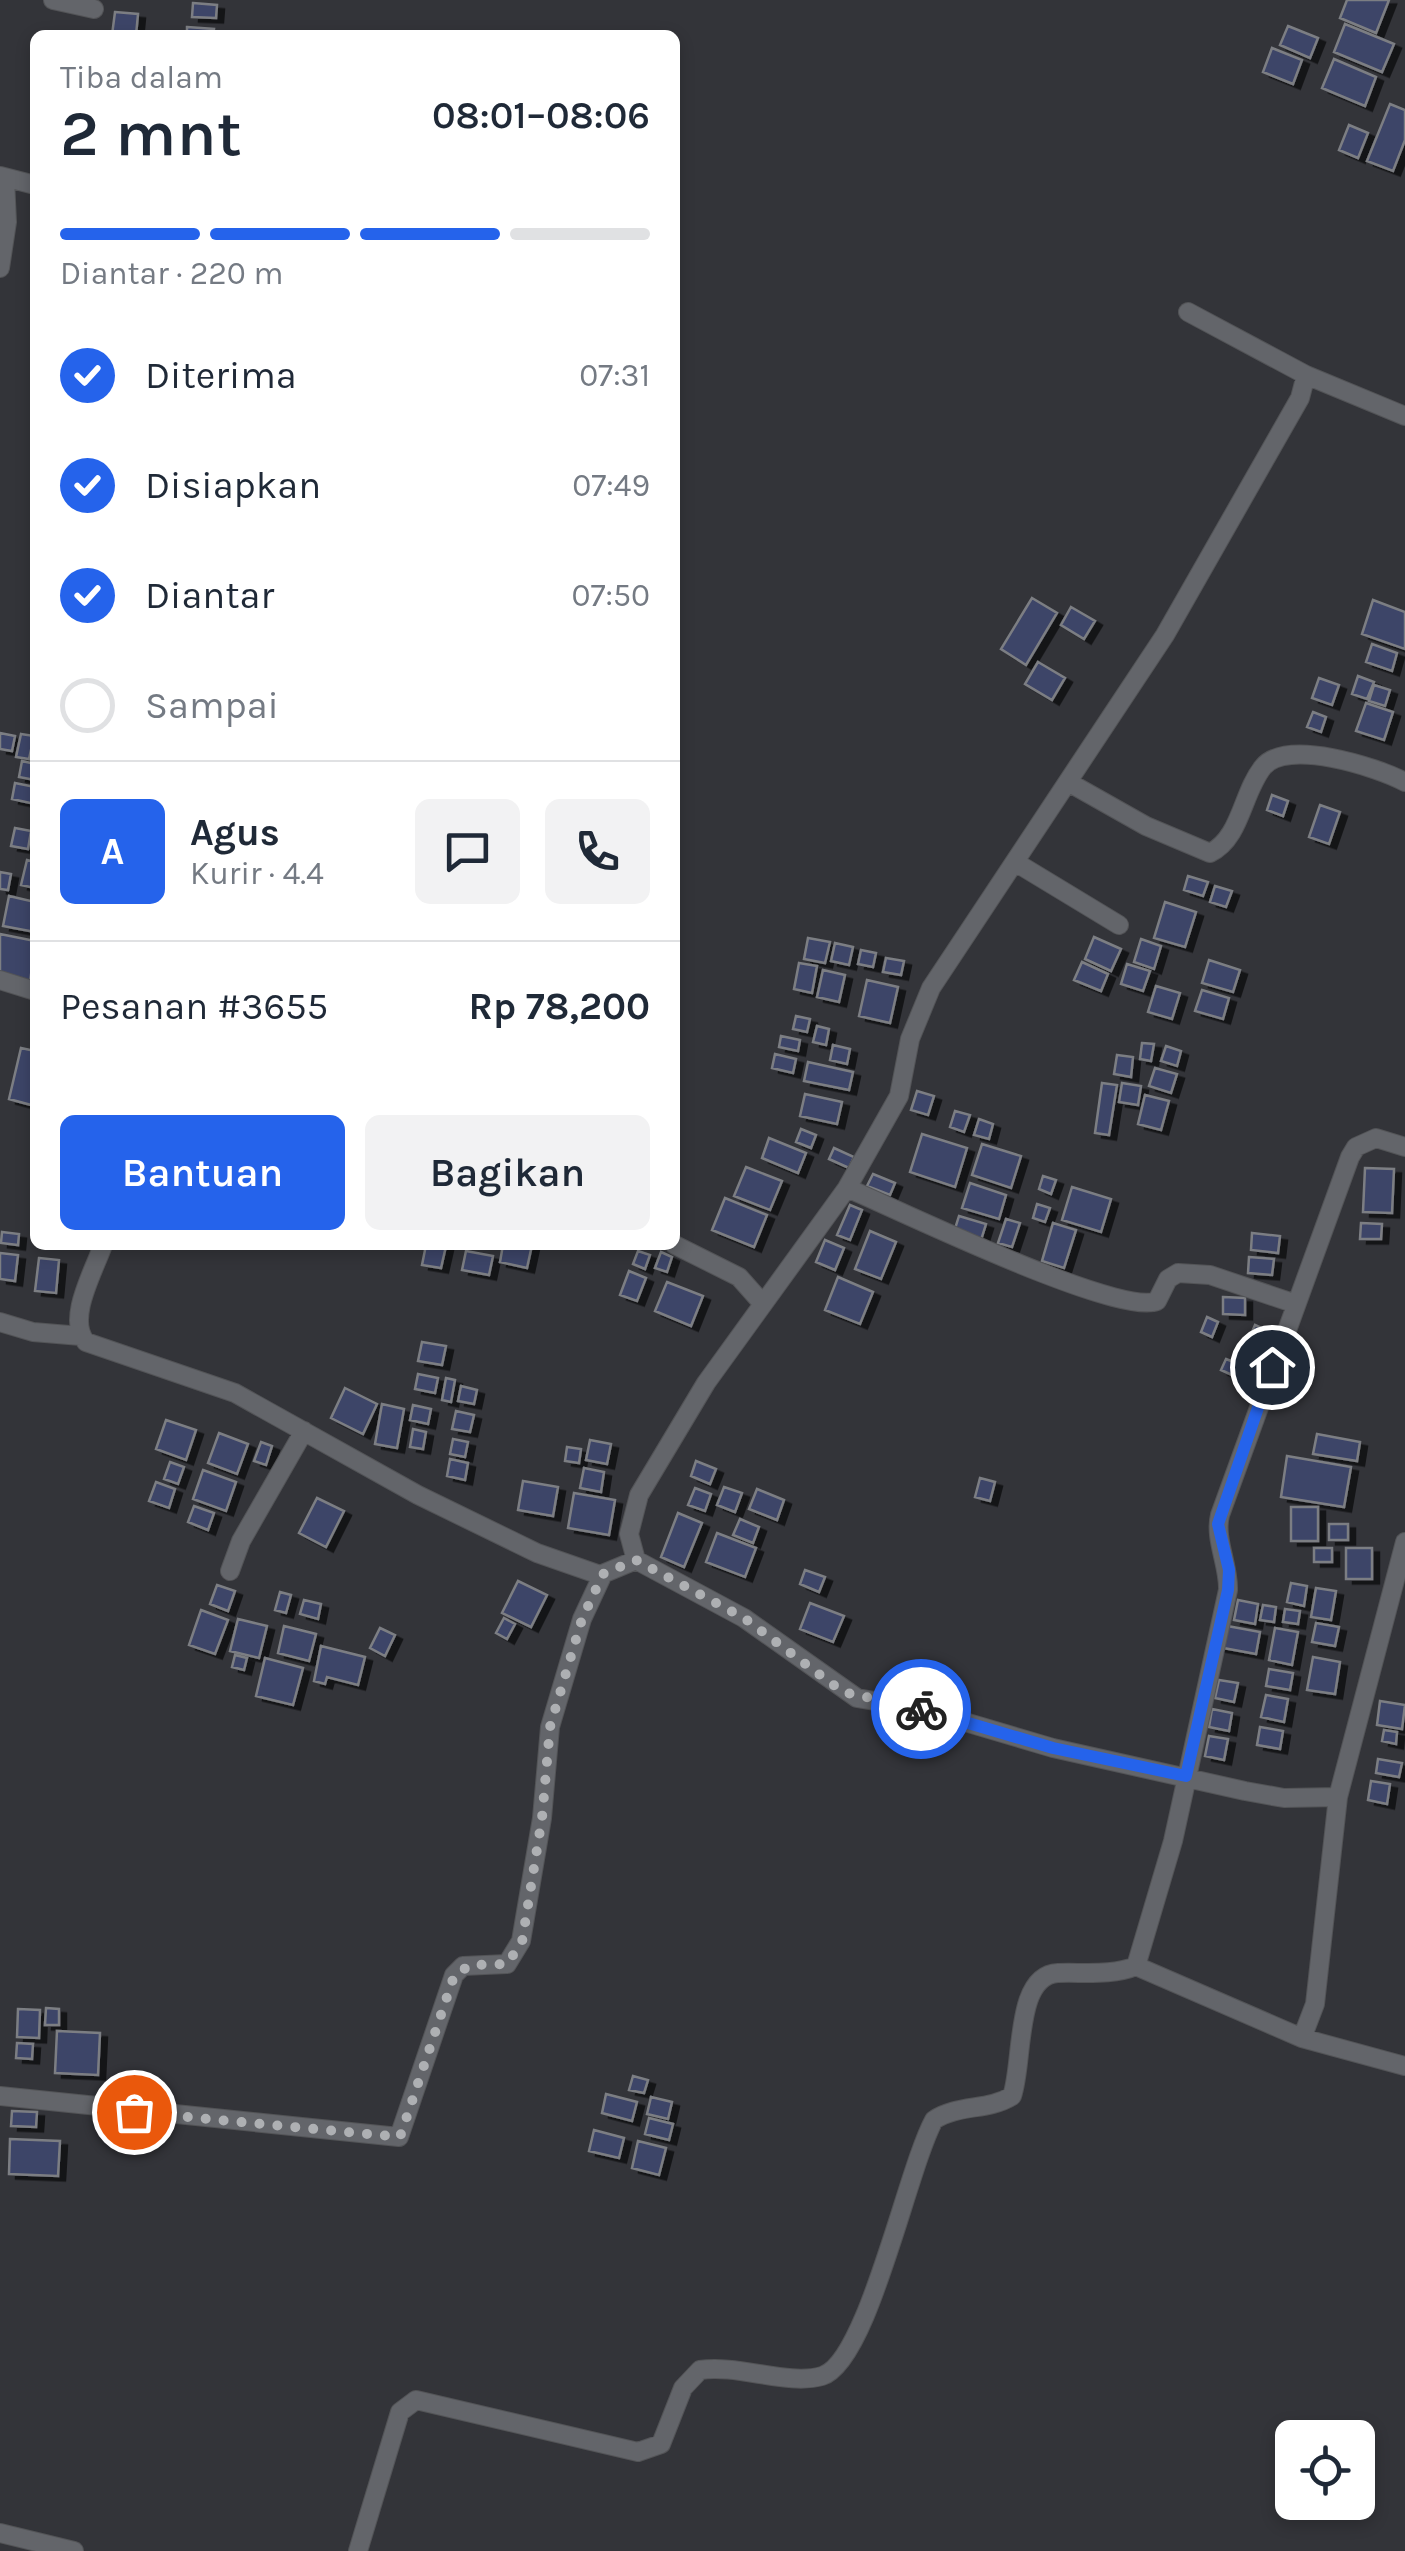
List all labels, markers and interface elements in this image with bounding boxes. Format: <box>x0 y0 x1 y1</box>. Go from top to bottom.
text: Tiba dalam <box>60 59 223 96</box>
text: 08:01–08:06 <box>432 93 650 138</box>
text: 2 mnt <box>60 95 242 171</box>
text: Diantar · 220 m <box>60 255 283 292</box>
icon: check <box>60 348 115 403</box>
text: Diterima <box>145 353 297 398</box>
text: 07:31 <box>579 357 650 394</box>
icon: check <box>60 458 115 513</box>
text: Disiapkan <box>145 463 321 508</box>
text: 07:49 <box>572 467 650 504</box>
icon: check <box>60 568 115 623</box>
text: Diantar <box>145 573 274 618</box>
text: 07:50 <box>572 577 650 614</box>
text: Sampai <box>145 683 279 728</box>
button: chat <box>415 799 520 904</box>
button: phone <box>545 799 650 904</box>
text: Agus <box>190 810 280 855</box>
text: A <box>101 829 124 874</box>
text: Kurir · 4.4 <box>190 855 324 892</box>
text: Pesanan #3655 <box>60 984 328 1029</box>
text: Rp 78,200 <box>469 984 650 1029</box>
button: Bantuan <box>60 1115 345 1230</box>
button: Bagikan <box>365 1115 650 1230</box>
pin <box>1230 1325 1315 1410</box>
icon: home <box>1245 1340 1300 1395</box>
courier <box>871 1659 971 1759</box>
icon: bike <box>894 1682 949 1737</box>
pin <box>92 2070 177 2155</box>
icon: bag <box>107 2085 162 2140</box>
map controls <box>1275 2420 1375 2520</box>
button: locate <box>1275 2420 1375 2520</box>

